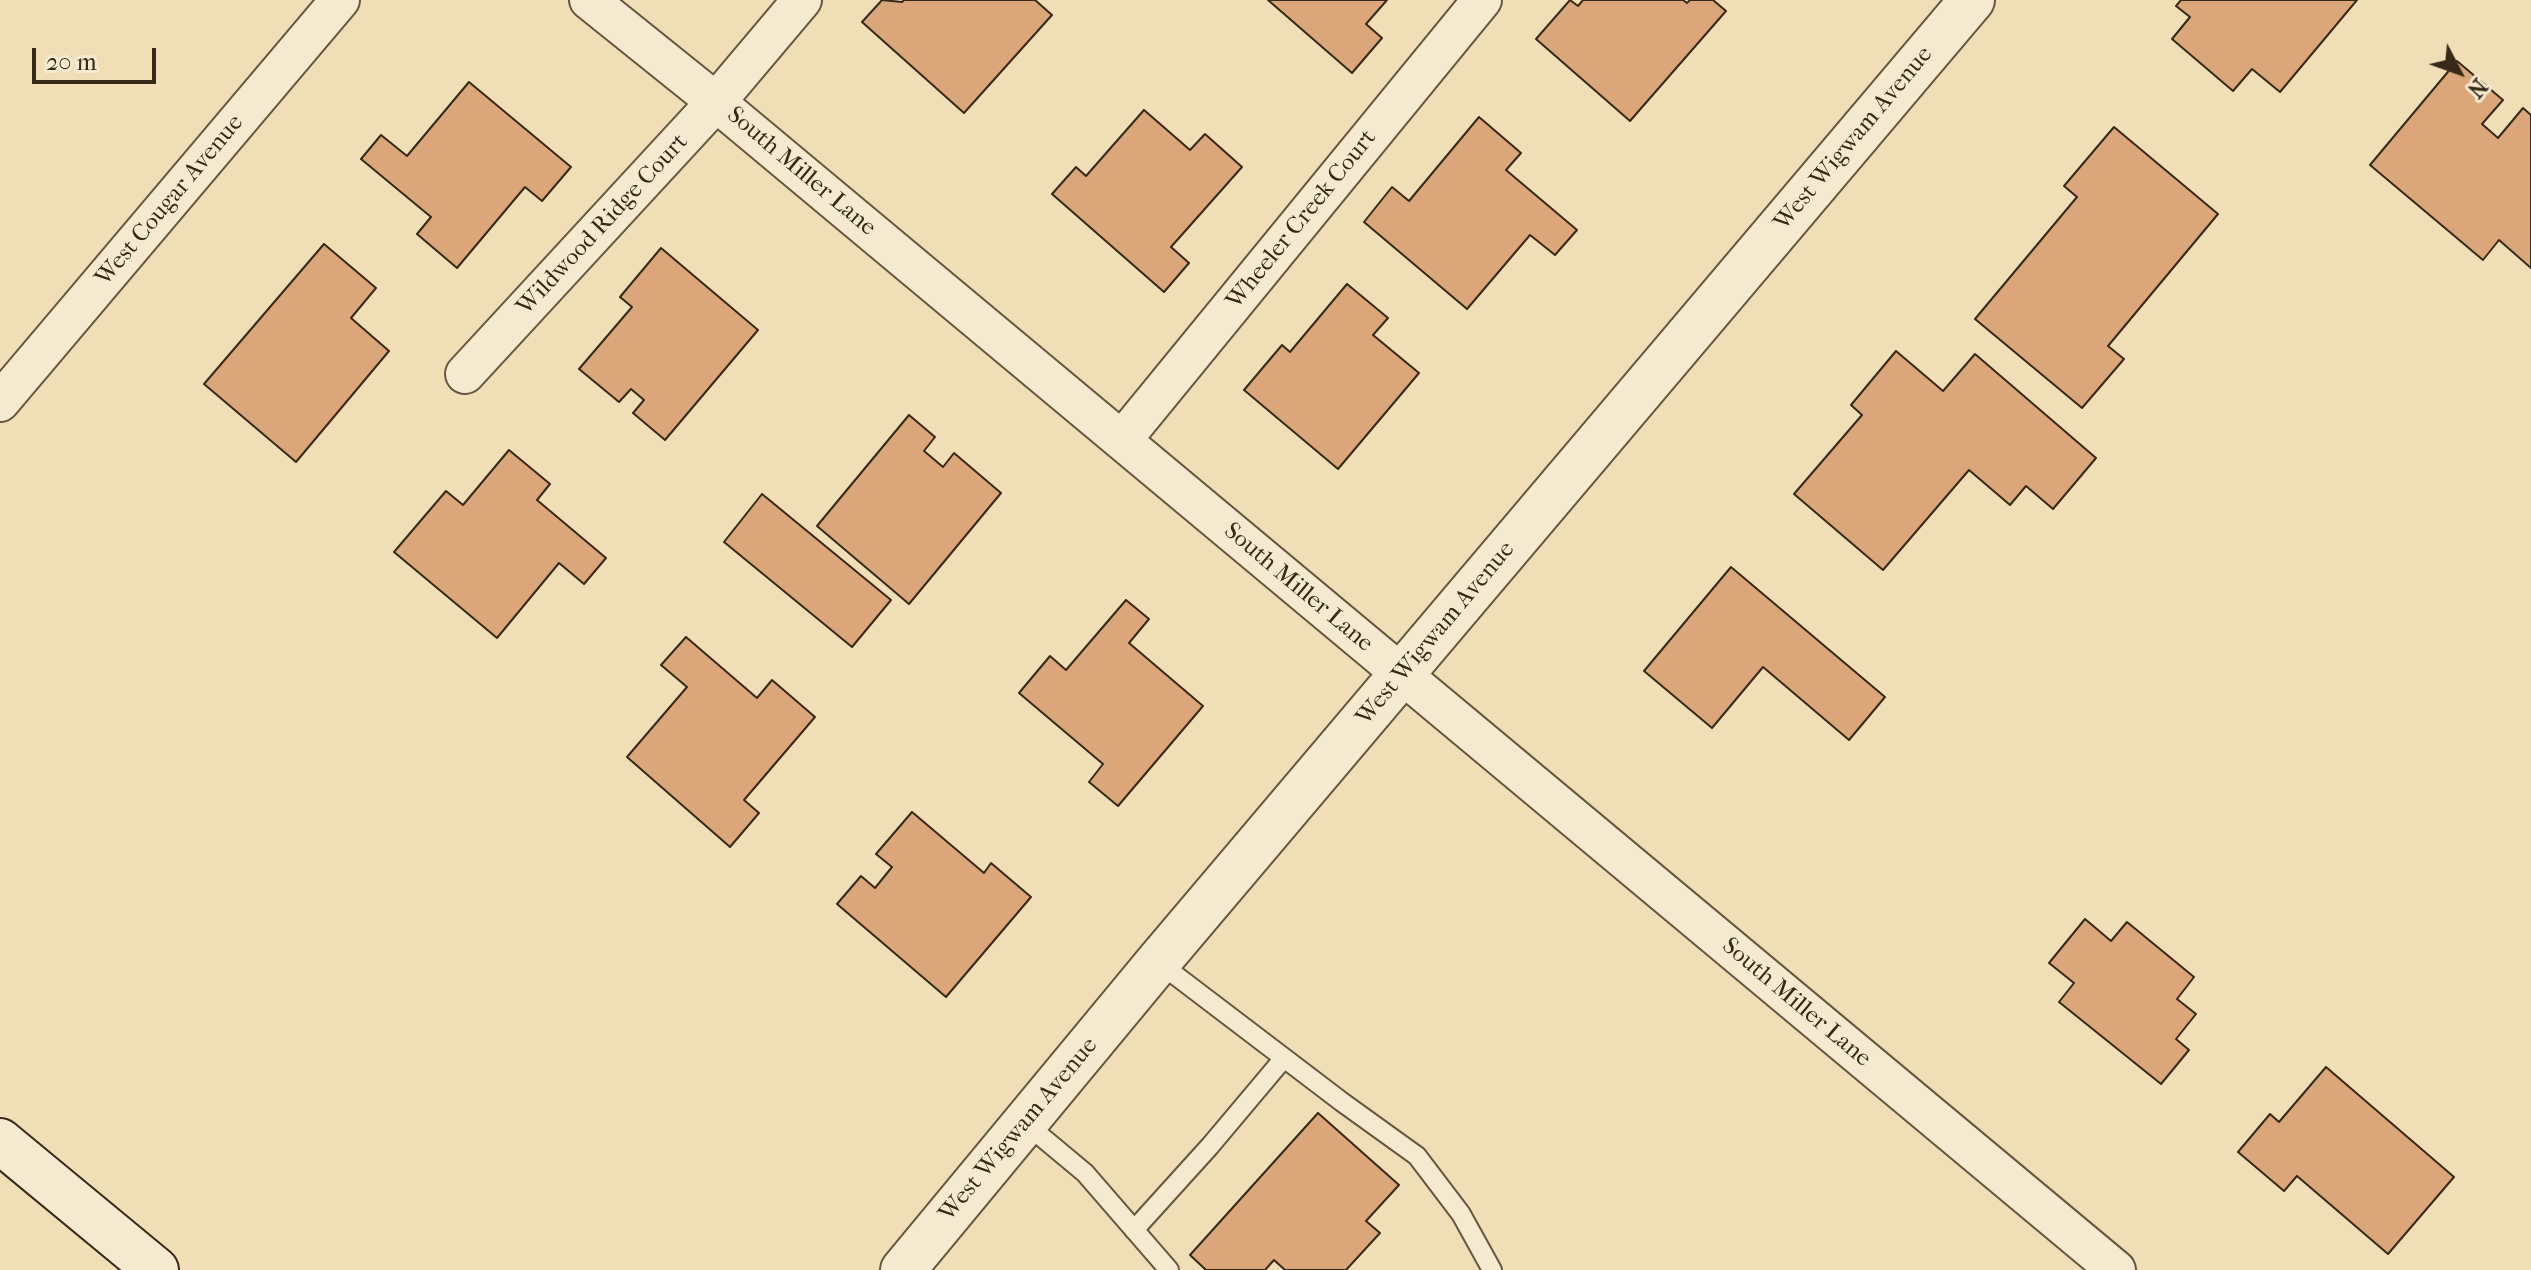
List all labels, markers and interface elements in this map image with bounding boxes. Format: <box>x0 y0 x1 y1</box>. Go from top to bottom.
scale bar <box>36 32 160 82</box>
north arrow <box>2419 32 2499 112</box>
street label: West Wigwam Avenue <box>1769 41 1939 237</box>
text: 20 m <box>46 48 97 76</box>
text: N <box>2462 73 2492 103</box>
street label: South Miller Lane <box>721 101 881 243</box>
street label: West Cougar Avenue <box>90 109 250 293</box>
street label: Wheeler Creek Court <box>1221 125 1383 315</box>
street label: Wildwood Ridge Court <box>511 128 695 322</box>
street label: South Miller Lane <box>1218 517 1378 659</box>
street label: West Wigwam Avenue <box>1351 536 1521 732</box>
street label: South Miller Lane <box>1716 932 1876 1074</box>
street label: West Wigwam Avenue <box>934 1032 1104 1228</box>

